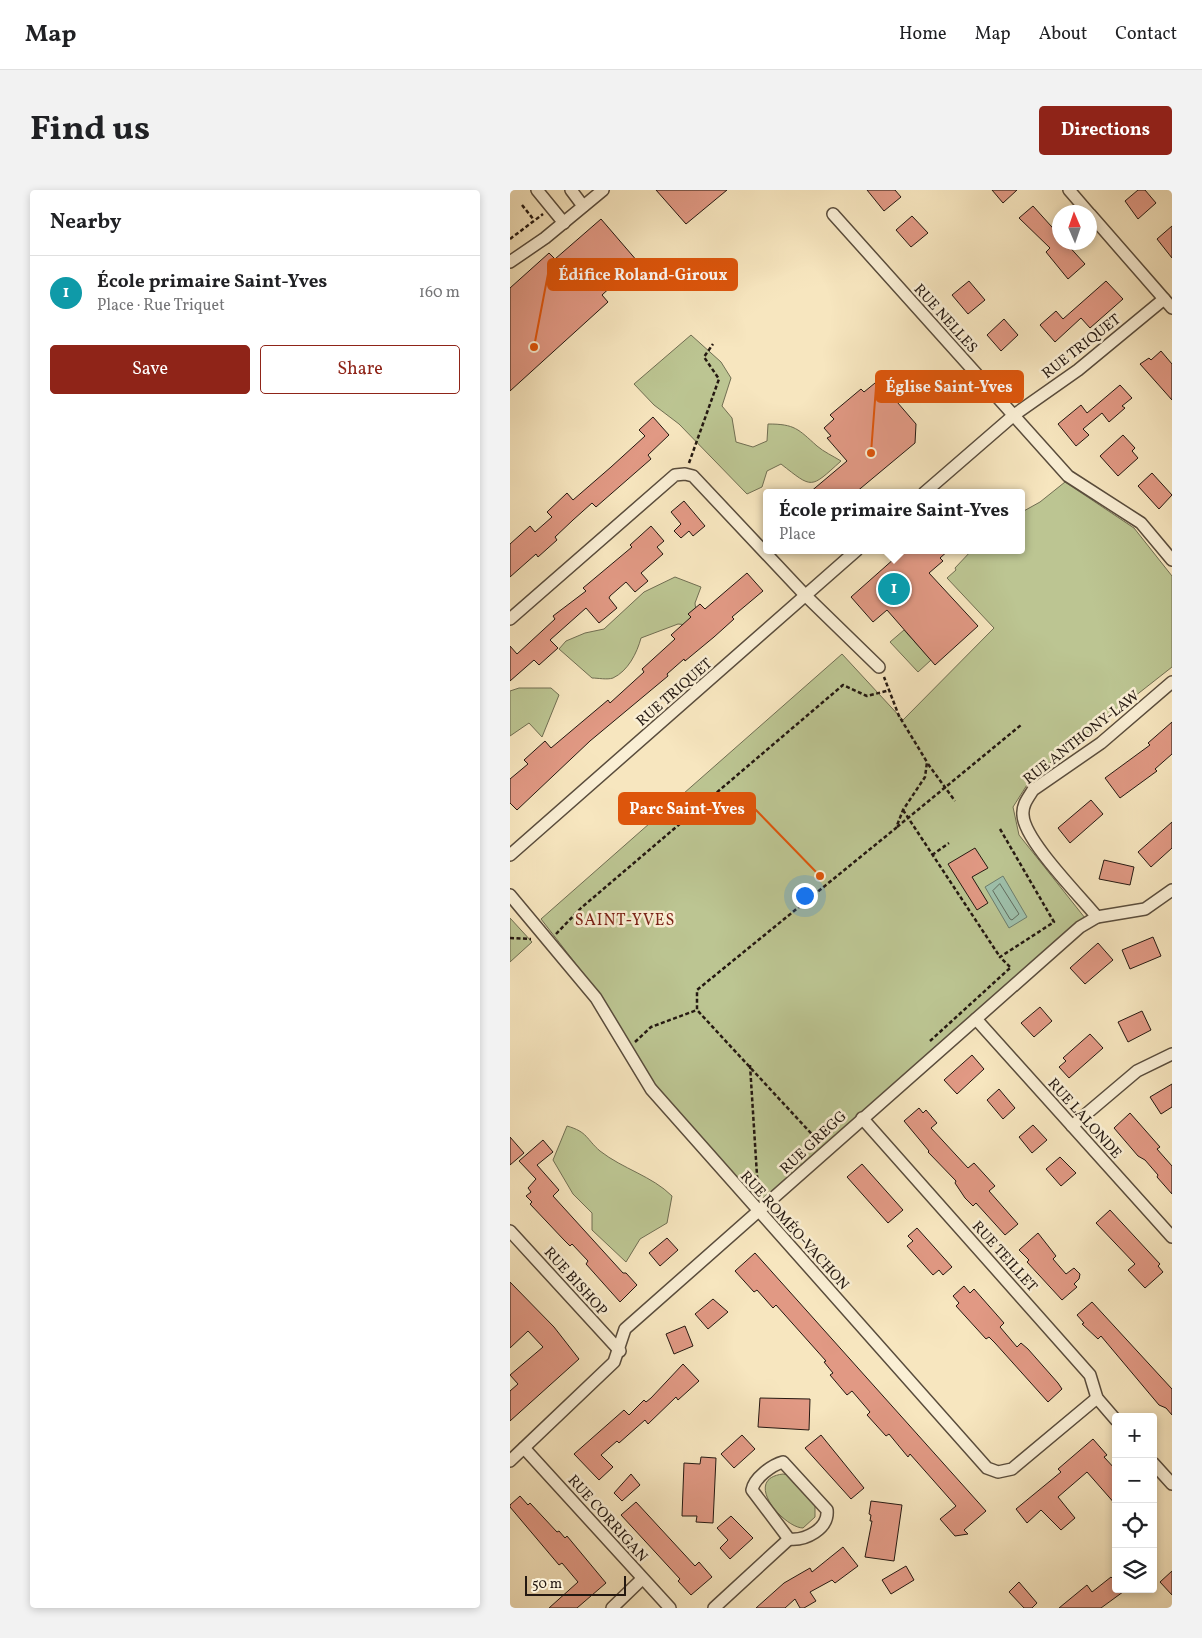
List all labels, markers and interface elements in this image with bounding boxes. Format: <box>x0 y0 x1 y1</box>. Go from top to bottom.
text: Map <box>25 18 76 52</box>
text: Home <box>899 22 947 47</box>
text: Map <box>975 22 1011 47</box>
text: About <box>1039 22 1087 47</box>
text: Contact <box>1115 22 1177 47</box>
text: Find us <box>30 106 150 154</box>
button: Directions <box>1039 106 1172 155</box>
north arrow <box>1052 205 1097 250</box>
text: Nearby <box>50 208 121 237</box>
callout: Édifice Roland-Giroux <box>548 259 737 290</box>
text: Édifice Roland-Giroux <box>559 265 727 287</box>
text: École primaire Saint-Yves <box>97 269 327 295</box>
street label: RUE NELLES <box>908 280 982 358</box>
text: 1 <box>63 282 69 304</box>
text: 160 m <box>419 282 460 304</box>
text: Place · Rue Triquet <box>97 295 225 317</box>
street label: RUE TRIQUET <box>1038 310 1126 385</box>
button: Save <box>50 345 250 394</box>
button: Share <box>260 345 460 394</box>
callout: Église Saint-Yves <box>876 371 1023 402</box>
text: Église Saint-Yves <box>885 377 1013 399</box>
popup <box>763 489 1025 554</box>
text: École primaire Saint-Yves <box>779 498 1009 524</box>
text: Place <box>779 524 816 546</box>
pin: 1 <box>878 570 910 608</box>
street label: RUE TRIQUET <box>632 654 718 732</box>
street label: RUE ANTHONY-LAW <box>1019 686 1144 790</box>
callout: Parc Saint-Yves <box>619 793 755 824</box>
text: Parc Saint-Yves <box>629 799 745 821</box>
your location <box>792 883 818 909</box>
district label: SAINT-YVES <box>575 910 675 932</box>
street label: RUE LALONDE <box>1042 1074 1126 1164</box>
street label: RUE GREGG <box>776 1107 852 1180</box>
street label: RUE ROMÉO-VACHON <box>735 1167 853 1295</box>
street label: RUE TEILLET <box>966 1217 1042 1297</box>
street label: RUE BISHOP <box>538 1243 612 1321</box>
map controls <box>1112 1413 1157 1593</box>
button: + <box>1112 1413 1157 1458</box>
button: − <box>1112 1458 1157 1503</box>
street label: RUE CORRIGAN <box>562 1471 652 1567</box>
button: locate <box>1112 1503 1157 1548</box>
button: layers <box>1112 1548 1157 1593</box>
scale bar <box>525 1573 626 1596</box>
text: 50 m <box>532 1575 562 1594</box>

